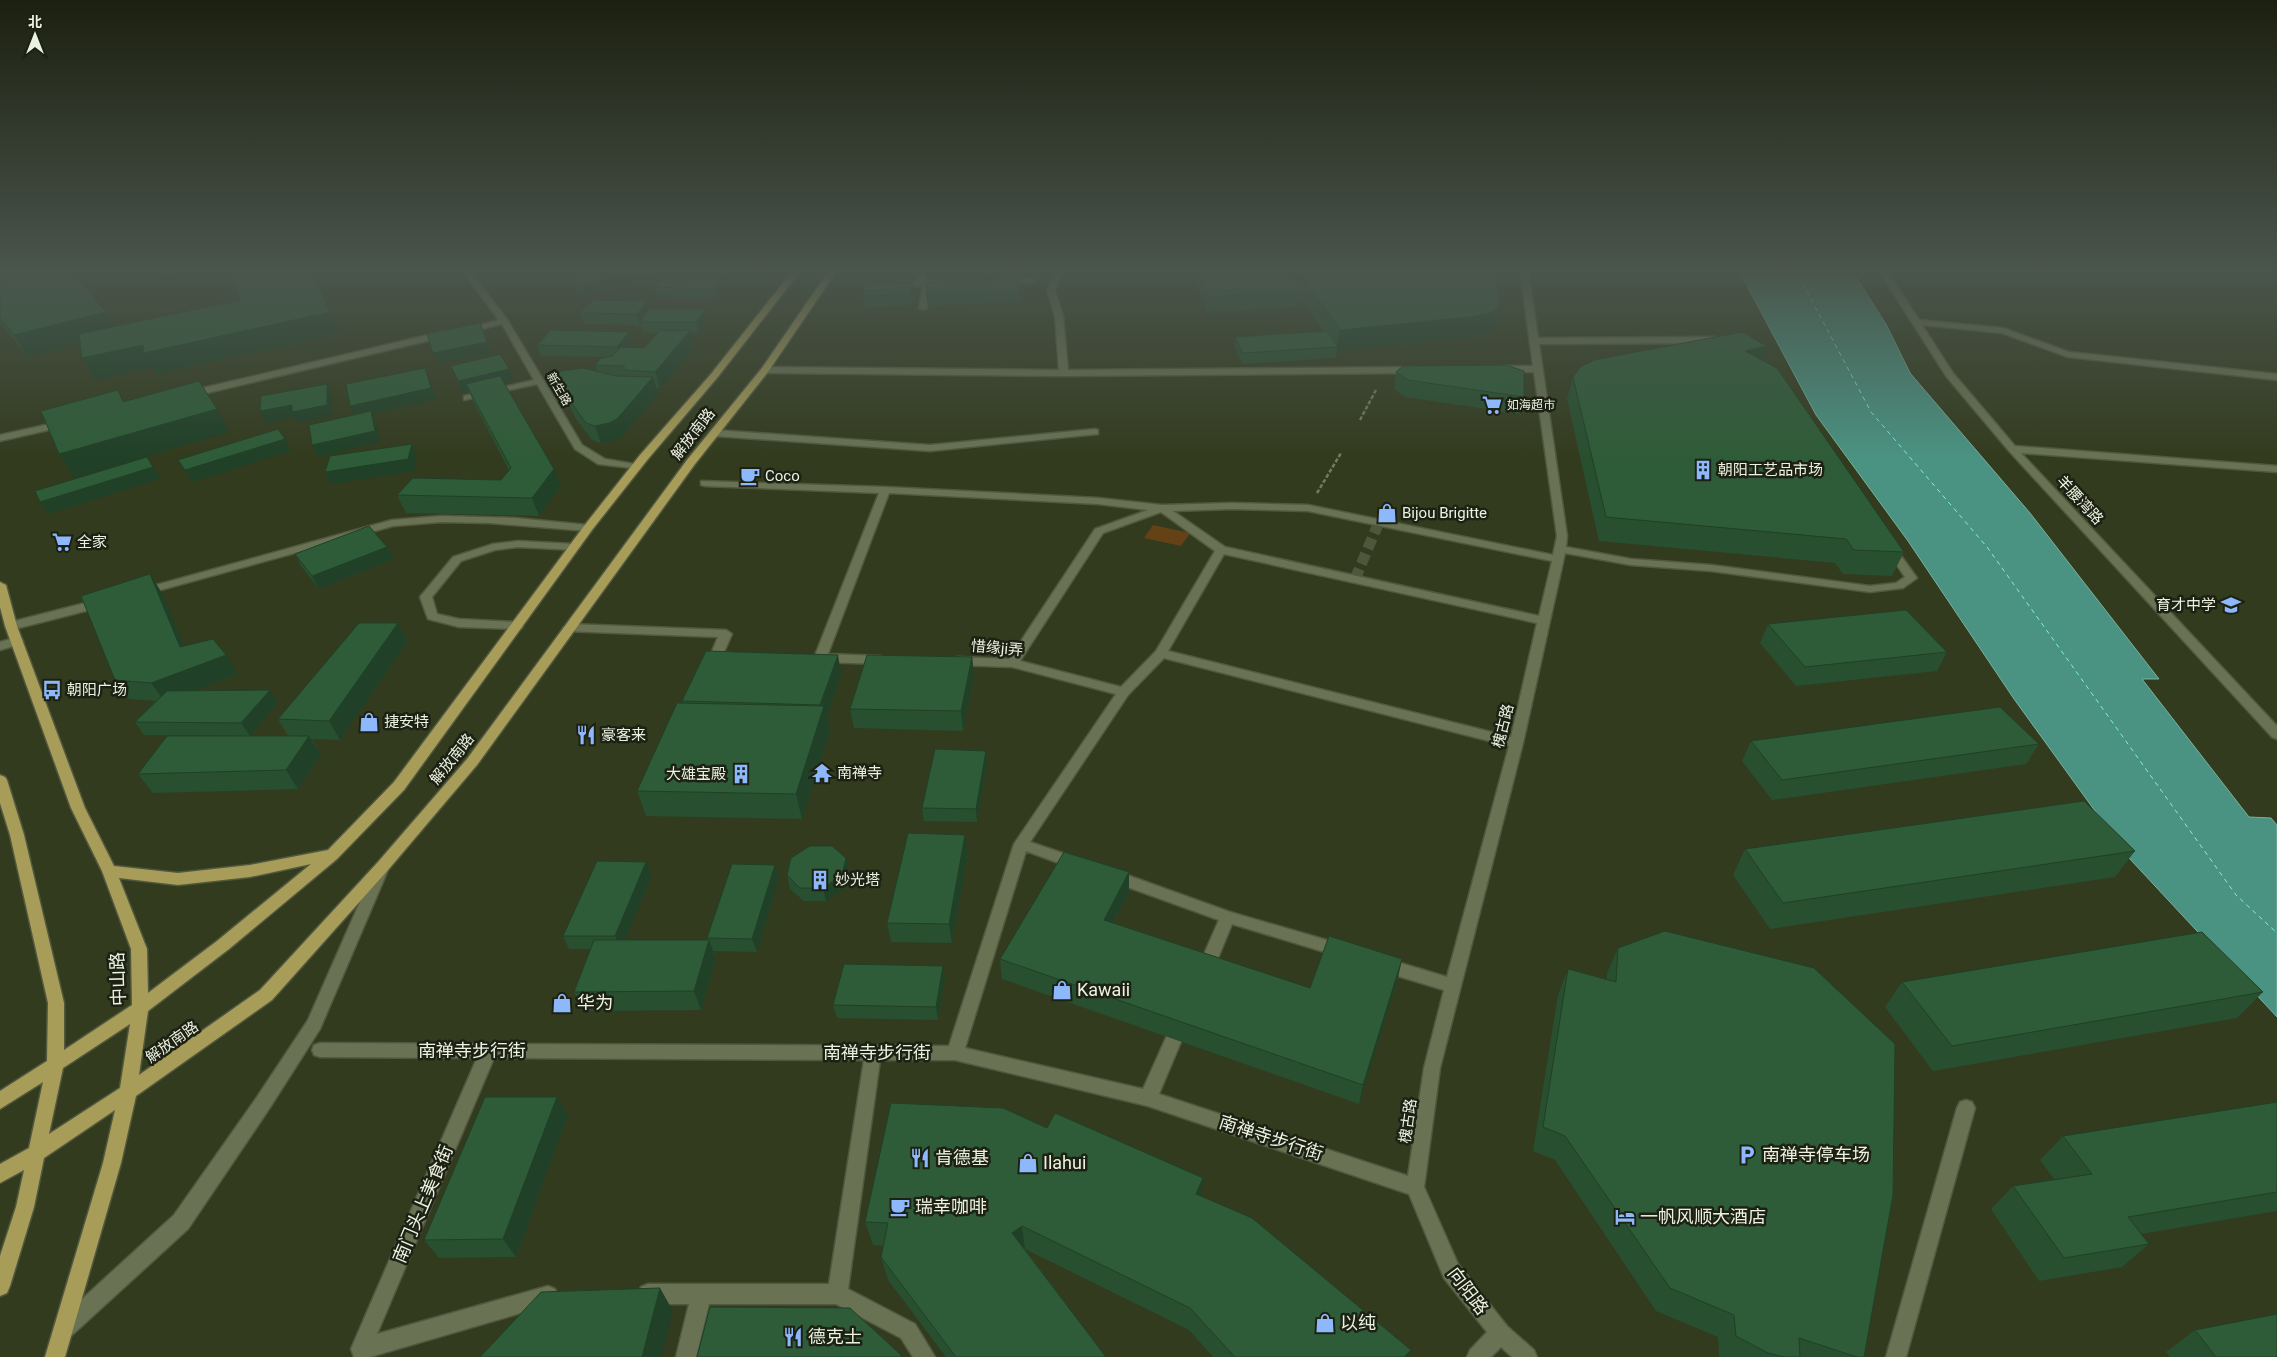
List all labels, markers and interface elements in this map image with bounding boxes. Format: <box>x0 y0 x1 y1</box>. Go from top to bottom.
north arrow <box>10 10 60 60</box>
text: 北 <box>28 14 42 30</box>
street label: 新生路 <box>544 370 574 408</box>
supermarket icon: 如海超市 <box>1481 394 1503 416</box>
place label: 如海超市 <box>1507 398 1555 412</box>
street label: 解放南路 <box>667 405 719 463</box>
building icon: 朝阳工艺品市场 <box>1692 459 1714 481</box>
place label: 朝阳工艺品市场 <box>1718 461 1823 479</box>
cafe icon: Coco <box>739 465 761 487</box>
place label: Coco <box>765 467 800 485</box>
street label: 羊腰湾路 <box>2053 472 2107 528</box>
shop icon: Bijou Brigitte <box>1376 502 1398 524</box>
place label: Bijou Brigitte <box>1402 504 1487 522</box>
supermarket icon: 全家 <box>51 531 73 553</box>
place label: 全家 <box>77 533 107 551</box>
school or university icon: 育才中学 <box>2220 594 2242 616</box>
place label: 育才中学 <box>2156 596 2216 614</box>
street label: 惜缘ji弄 <box>970 637 1024 659</box>
bus stop icon: 朝阳广场 <box>41 679 63 701</box>
place label: 朝阳广场 <box>67 681 127 699</box>
street label: 槐古路 <box>1489 702 1517 750</box>
shop icon: 捷安特 <box>358 711 380 733</box>
place label: 捷安特 <box>384 713 429 731</box>
restaurant icon: 豪客来 <box>575 724 597 746</box>
place label: 豪客来 <box>601 726 646 744</box>
street label: 解放南路 <box>426 730 478 788</box>
temple icon: 南禅寺 <box>811 762 833 784</box>
building icon: 大雄宝殿 <box>730 763 752 785</box>
place label: 南禅寺 <box>837 764 882 782</box>
place label: 大雄宝殿 <box>666 765 726 783</box>
building icon: 妙光塔 <box>809 869 831 891</box>
place label: 妙光塔 <box>835 871 880 889</box>
street label: 中山路 <box>106 952 129 1006</box>
shop icon: Kawaii <box>1051 979 1073 1001</box>
place label: Kawaii <box>1077 979 1130 1000</box>
shop icon: 华为 <box>551 992 573 1014</box>
place label: 华为 <box>577 992 613 1013</box>
street label: 解放南路 <box>142 1017 202 1067</box>
street label: 南禅寺步行街 <box>418 1040 526 1061</box>
street label: 南禅寺步行街 <box>823 1042 931 1063</box>
street label: 槐古路 <box>1396 1097 1420 1145</box>
street label: 南禅寺步行街 <box>1217 1111 1326 1164</box>
street label: 南门头上美食街 <box>388 1142 457 1266</box>
parking icon: 南禅寺停车场 <box>1736 1144 1758 1166</box>
place label: 南禅寺停车场 <box>1762 1144 1870 1165</box>
restaurant icon: 肯德基 <box>909 1147 931 1169</box>
place label: 肯德基 <box>935 1147 989 1168</box>
shop icon: Ilahui <box>1017 1152 1039 1174</box>
place label: Ilahui <box>1043 1152 1086 1173</box>
cafe icon: 瑞幸咖啡 <box>889 1196 911 1218</box>
place label: 瑞幸咖啡 <box>915 1196 987 1217</box>
hotel icon: 一帆风顺大酒店 <box>1614 1206 1636 1228</box>
place label: 一帆风顺大酒店 <box>1640 1206 1766 1227</box>
street label: 向阳路 <box>1444 1263 1493 1319</box>
shop icon: 以纯 <box>1314 1312 1336 1334</box>
place label: 以纯 <box>1340 1312 1376 1333</box>
restaurant icon: 德克士 <box>782 1326 804 1348</box>
place label: 德克士 <box>808 1326 862 1347</box>

